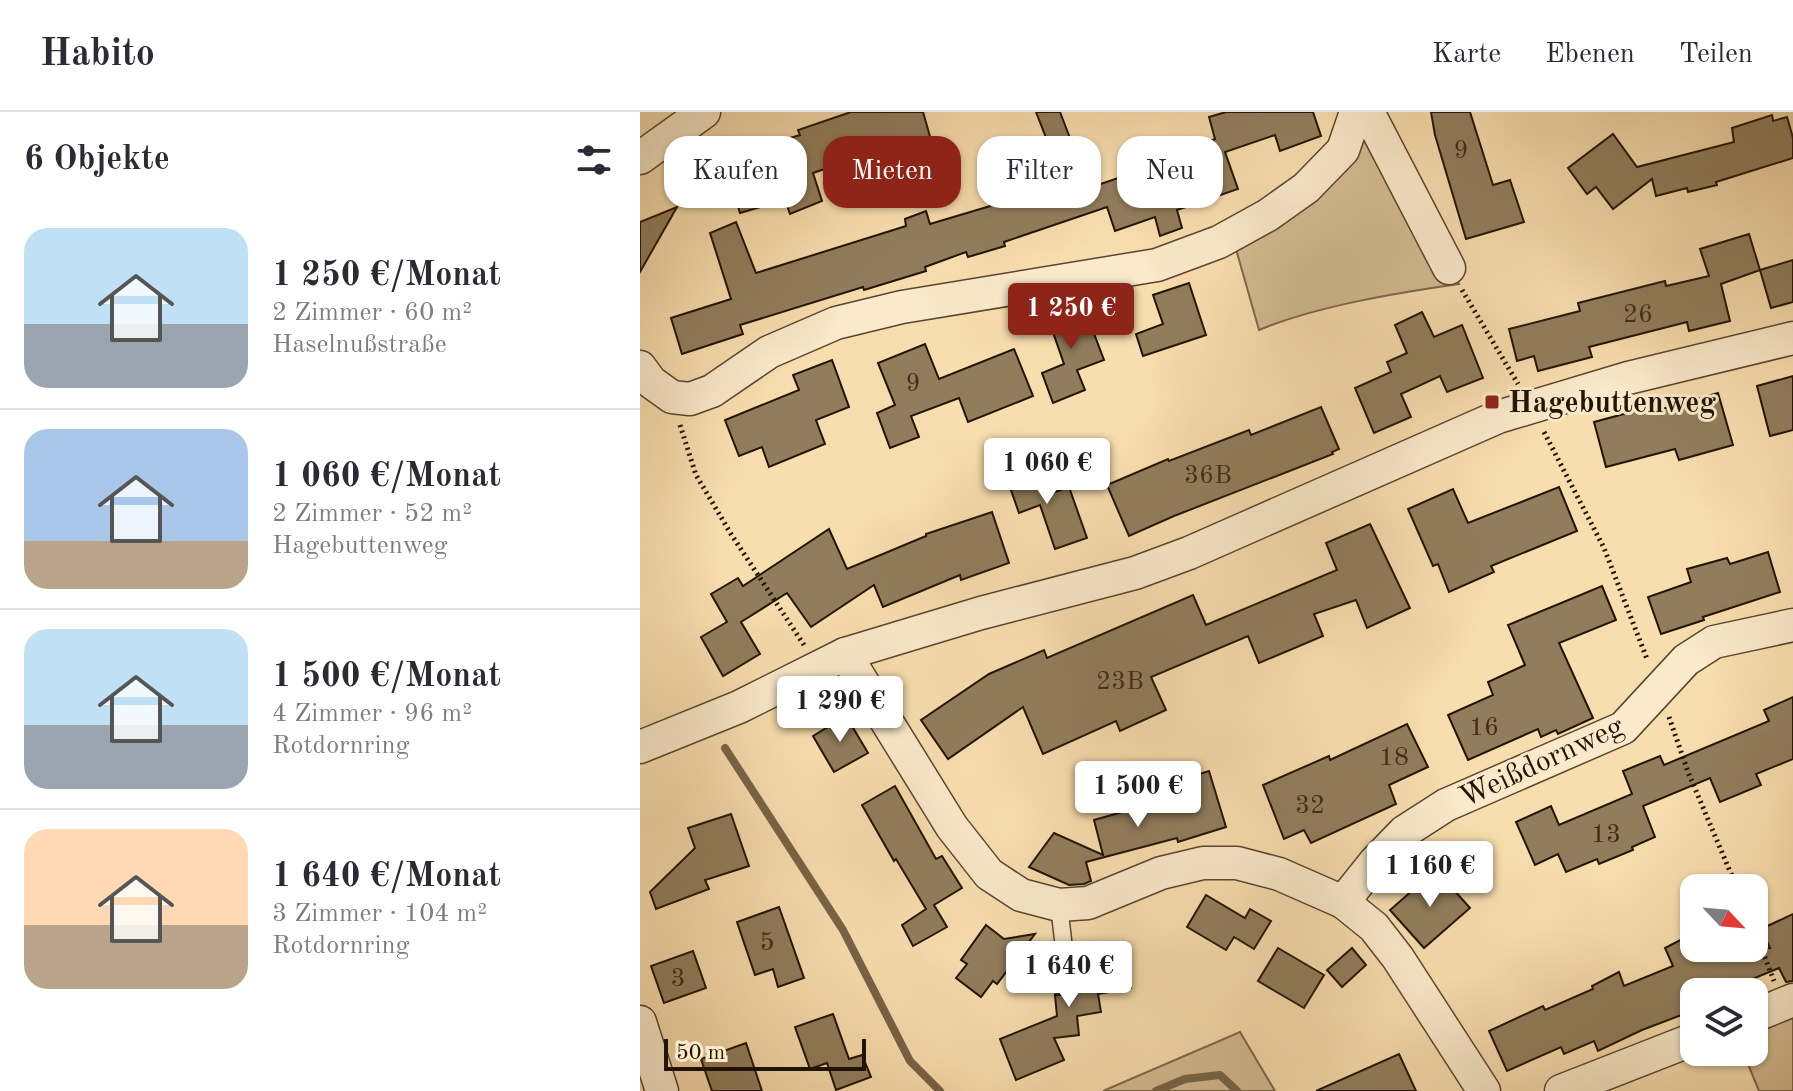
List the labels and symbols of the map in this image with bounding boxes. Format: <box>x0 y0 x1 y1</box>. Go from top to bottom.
house number: 9 <box>1453 138 1469 164</box>
pin: 1 250 € <box>997 283 1145 351</box>
house number: 26 <box>1623 302 1653 328</box>
house number: 9 <box>905 371 921 397</box>
place label: Hagebuttenweg <box>1508 389 1717 419</box>
marker: Hagebuttenweg <box>1483 393 1501 411</box>
pin: 1 060 € <box>973 438 1121 506</box>
house number: 36B <box>1184 463 1232 489</box>
house number: 23B <box>1096 669 1144 695</box>
pin: 1 290 € <box>766 676 914 744</box>
street label: Weißdornweg <box>1455 712 1629 814</box>
house number: 16 <box>1469 715 1499 741</box>
house number: 18 <box>1379 745 1409 771</box>
pin: 1 500 € <box>1064 761 1212 829</box>
house number: 32 <box>1295 793 1325 819</box>
house number: 13 <box>1591 822 1621 848</box>
pin: 1 160 € <box>1356 841 1504 909</box>
north arrow <box>1680 874 1768 962</box>
house number: 5 <box>759 930 775 956</box>
pin: 1 640 € <box>995 941 1143 1009</box>
house number: 3 <box>670 966 686 992</box>
scale bar <box>664 1035 866 1071</box>

